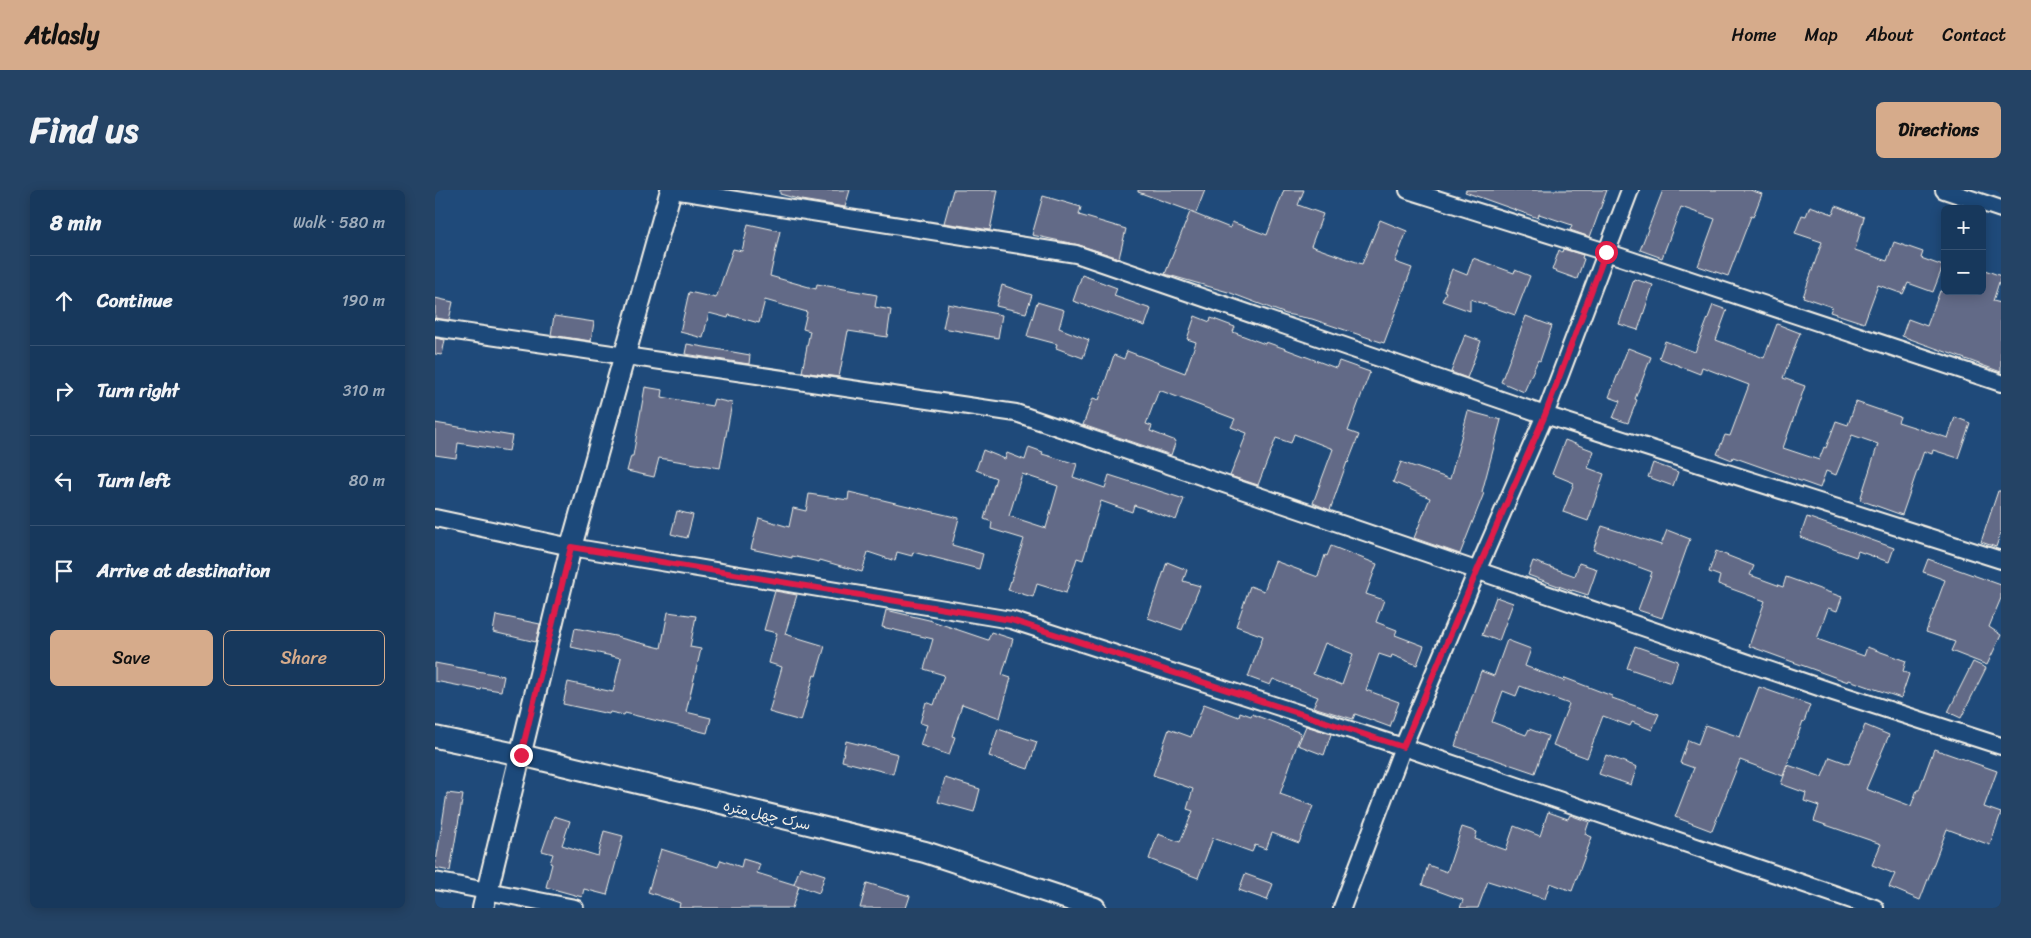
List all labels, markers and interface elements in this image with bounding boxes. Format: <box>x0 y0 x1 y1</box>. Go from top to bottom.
text: Atlasly <box>25 14 99 56</box>
text: Home <box>1732 19 1777 51</box>
text: Map <box>1805 19 1838 51</box>
text: About <box>1866 19 1914 51</box>
text: Contact <box>1942 19 2006 51</box>
text: Find us <box>30 99 138 161</box>
button: Directions <box>1876 102 2001 158</box>
text: 8 min <box>50 204 101 242</box>
map controls <box>1941 205 1986 295</box>
button: + <box>1941 205 1986 250</box>
text: Walk · 580 m <box>293 208 385 237</box>
route start <box>1595 241 1618 264</box>
button: − <box>1941 250 1986 295</box>
text: Continue <box>97 284 173 317</box>
text: 190 m <box>342 286 385 315</box>
icon: ahead <box>50 287 78 315</box>
text: Turn right <box>97 374 179 407</box>
text: 310 m <box>343 376 385 405</box>
icon: right <box>50 377 78 405</box>
text: Turn left <box>97 464 170 497</box>
text: 80 m <box>349 466 385 495</box>
icon: left <box>50 467 78 495</box>
text: Arrive at destination <box>97 554 270 587</box>
icon: arrive <box>50 557 78 585</box>
button: Save <box>50 630 213 686</box>
button: Share <box>223 630 385 686</box>
route end <box>510 744 533 767</box>
street label: سرک چهل متره <box>721 793 813 838</box>

